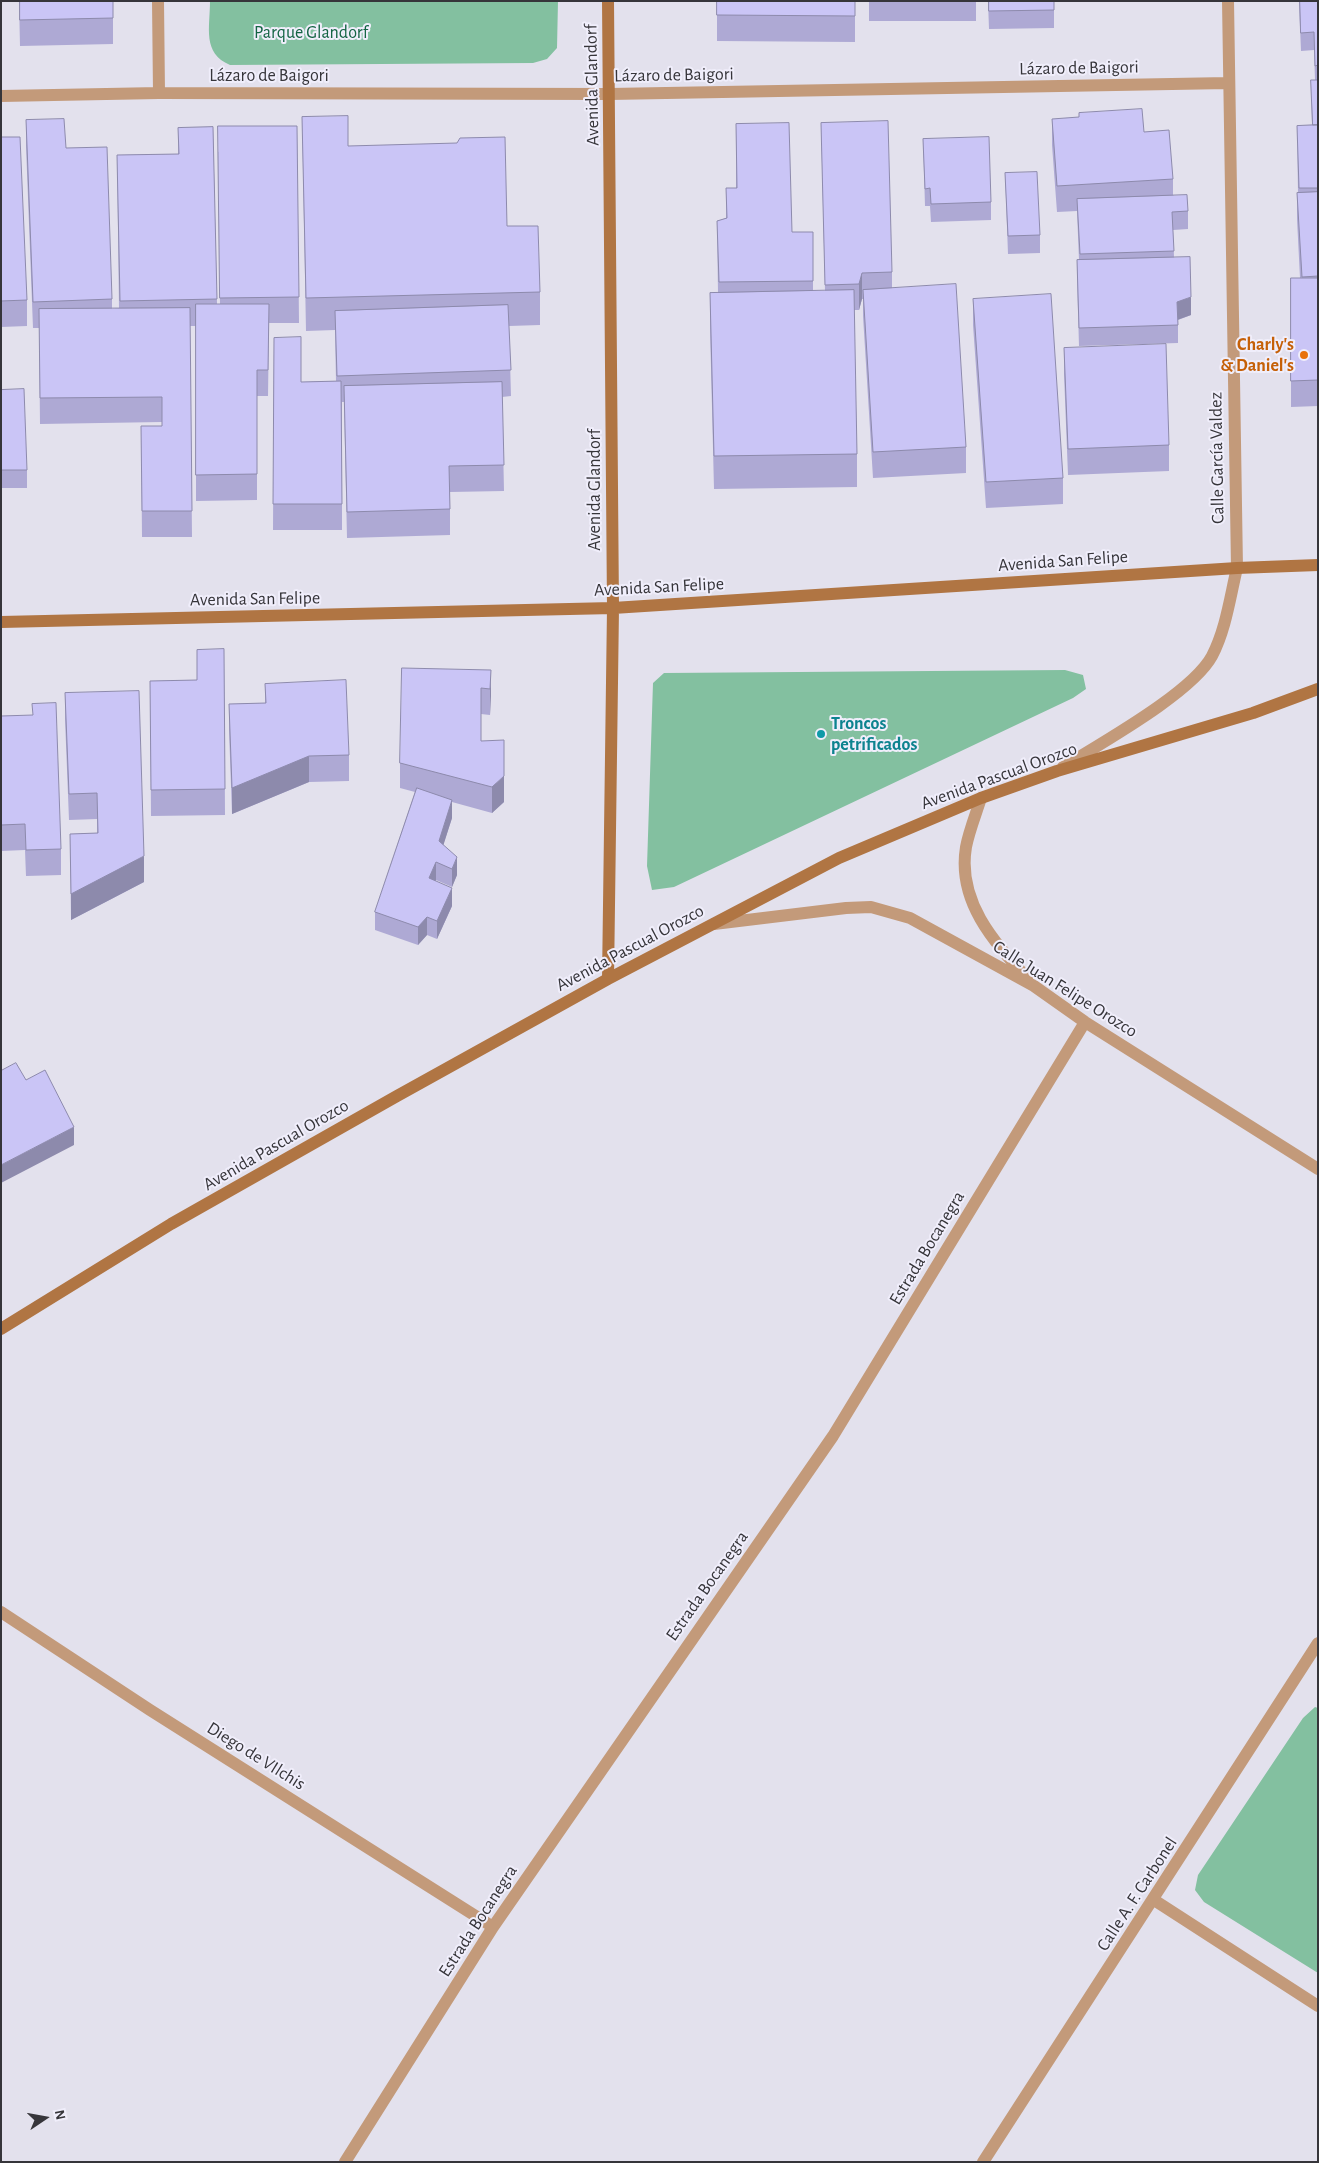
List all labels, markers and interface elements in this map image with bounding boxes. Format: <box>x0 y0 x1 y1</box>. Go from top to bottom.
park label: Parque Glandorf <box>254 22 368 44</box>
street label: Avenida Glandorf <box>580 24 604 146</box>
street label: Lázaro de Baigori <box>1019 56 1139 80</box>
street label: Lázaro de Baigori <box>614 63 734 87</box>
street label: Lázaro de Baigori <box>209 65 329 87</box>
place label: Charly's & Daniel's <box>1220 334 1294 376</box>
marker: Charly's & Daniel's <box>1298 349 1310 361</box>
street label: Calle García Valdez <box>1205 392 1229 524</box>
street label: Avenida Glandorf <box>584 429 606 551</box>
street label: Avenida San Felipe <box>997 546 1129 576</box>
street label: Avenida San Felipe <box>593 573 725 601</box>
street label: Avenida San Felipe <box>190 587 320 611</box>
place label: Troncos petrificados <box>831 713 917 756</box>
marker: Troncos petrificados <box>815 728 827 740</box>
street label: Avenida Pascual Orozco <box>918 738 1080 814</box>
street label: Avenida Pascual Orozco <box>552 900 708 996</box>
street label: Calle Juan Felipe Orozco <box>989 936 1141 1042</box>
street label: Avenida Pascual Orozco <box>199 1095 353 1195</box>
street label: Estrada Bocanegra <box>885 1187 969 1309</box>
street label: Estrada Bocanegra <box>661 1527 753 1645</box>
street label: Diego de VIlchis <box>203 1717 309 1795</box>
street label: Calle A. F. Carbonel <box>1092 1833 1182 1955</box>
street label: Estrada Bocanegra <box>434 1861 522 1981</box>
north arrow <box>20 2093 70 2143</box>
text: N <box>52 2109 68 2121</box>

